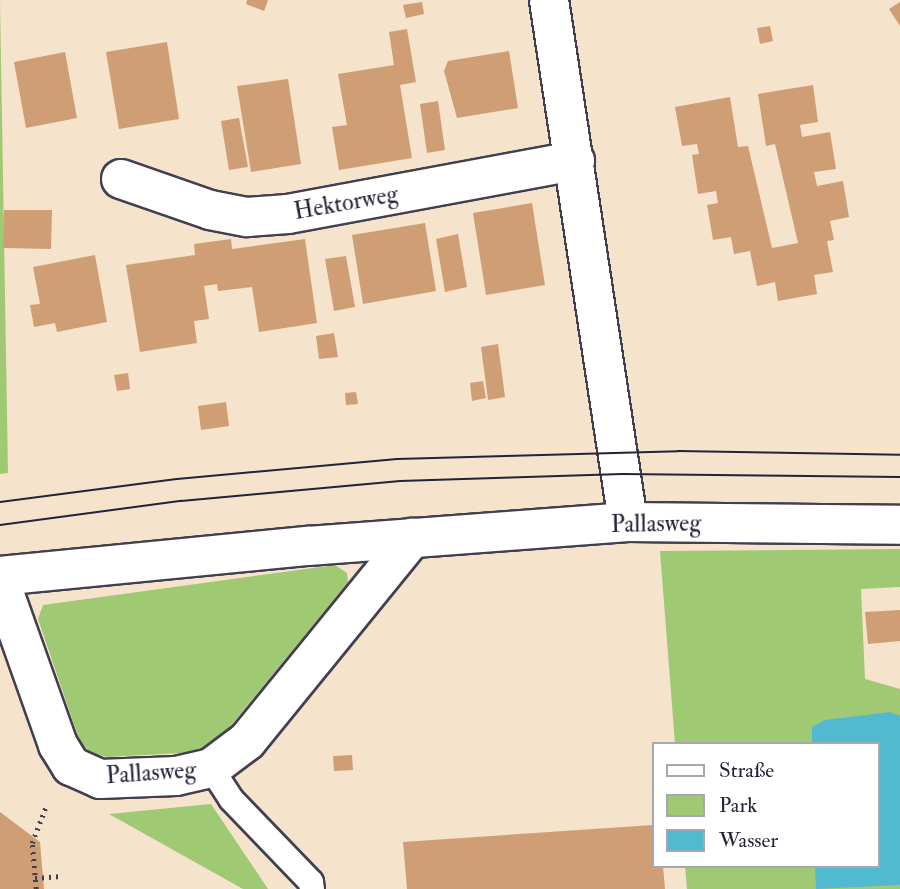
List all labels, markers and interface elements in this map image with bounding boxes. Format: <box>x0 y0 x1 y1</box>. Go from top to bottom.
street label: Hektorweg <box>292 180 400 226</box>
street label: Pallasweg <box>611 509 701 539</box>
legend <box>652 742 879 868</box>
street label: Pallasweg <box>105 755 197 791</box>
text: Straße <box>719 757 774 784</box>
text: Park <box>719 792 757 819</box>
text: Wasser <box>719 827 778 854</box>

